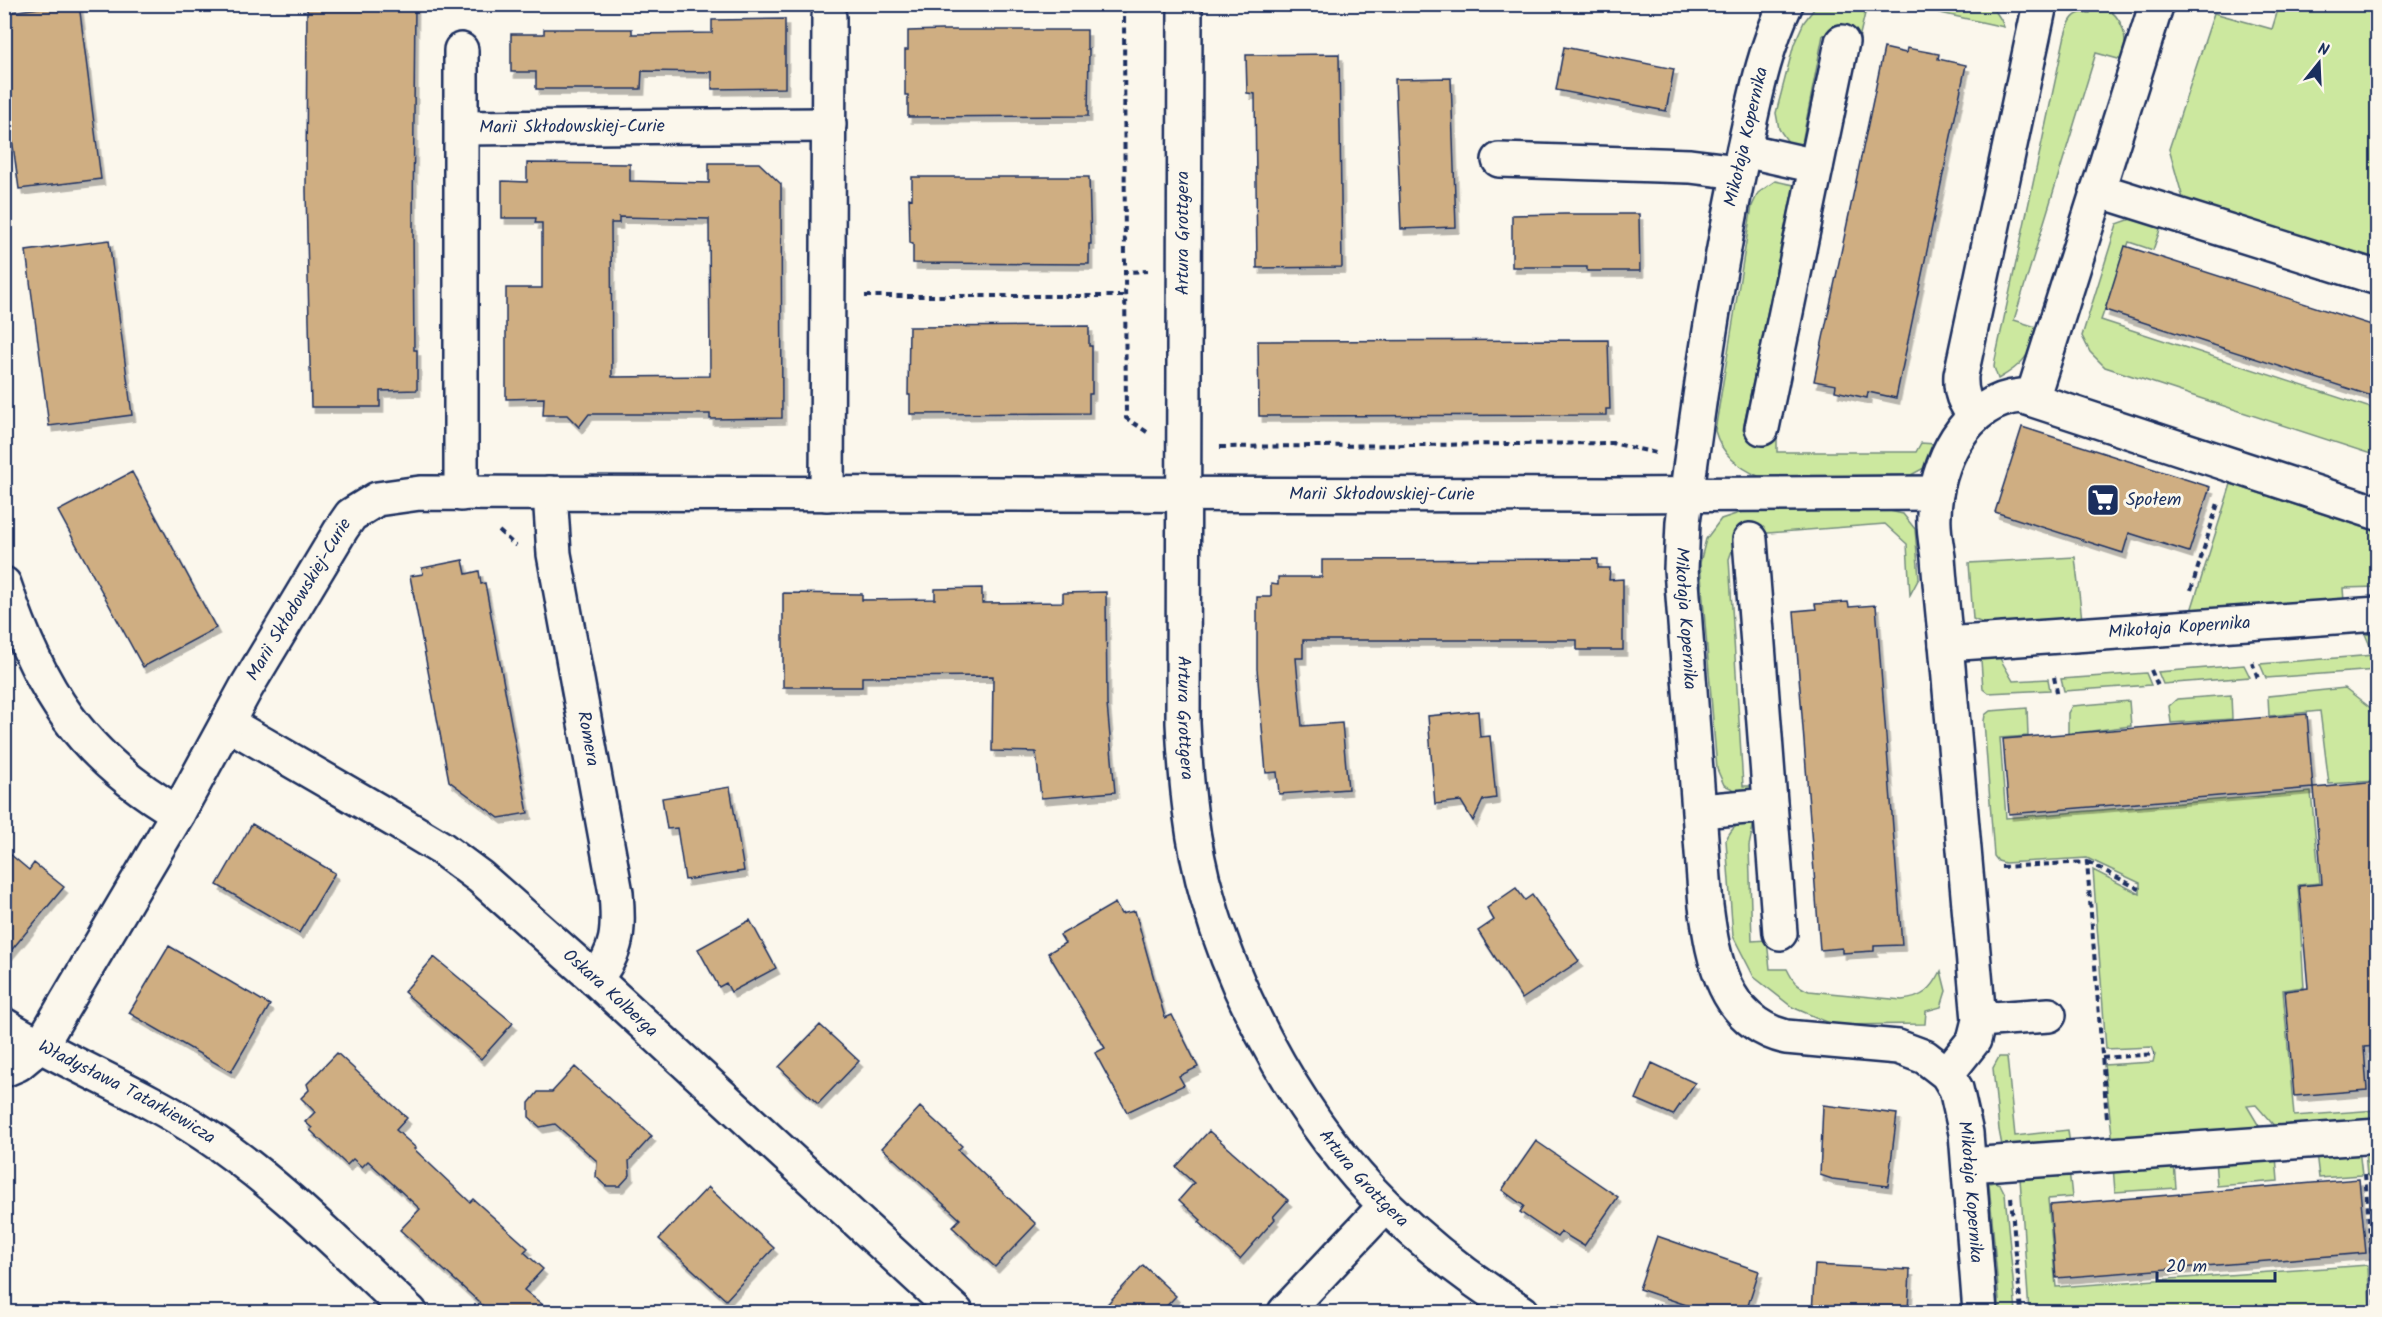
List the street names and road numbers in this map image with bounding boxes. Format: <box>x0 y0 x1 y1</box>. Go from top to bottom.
street label: Mikołaja Kopernika <box>1717 64 1777 210</box>
street label: Marii Skłodowskiej-Curie <box>479 112 665 142</box>
street label: Artura Grottgera <box>1169 171 1198 295</box>
street label: Marii Skłodowskiej-Curie <box>1289 480 1475 509</box>
street label: Marii Skłodowskiej-Curie <box>239 512 359 687</box>
street label: Mikołaja Kopernika <box>1666 547 1704 691</box>
street label: Mikołaja Kopernika <box>2107 608 2252 647</box>
street label: Artura Grottgera <box>1168 656 1201 781</box>
street label: Romera <box>569 709 607 769</box>
street label: Oskara Kolberga <box>556 942 665 1045</box>
street label: Władysława Tatarkiewicza <box>33 1033 221 1152</box>
street label: Mikołaja Kopernika <box>1949 1118 1991 1264</box>
street label: Artura Grottgera <box>1311 1123 1415 1235</box>

